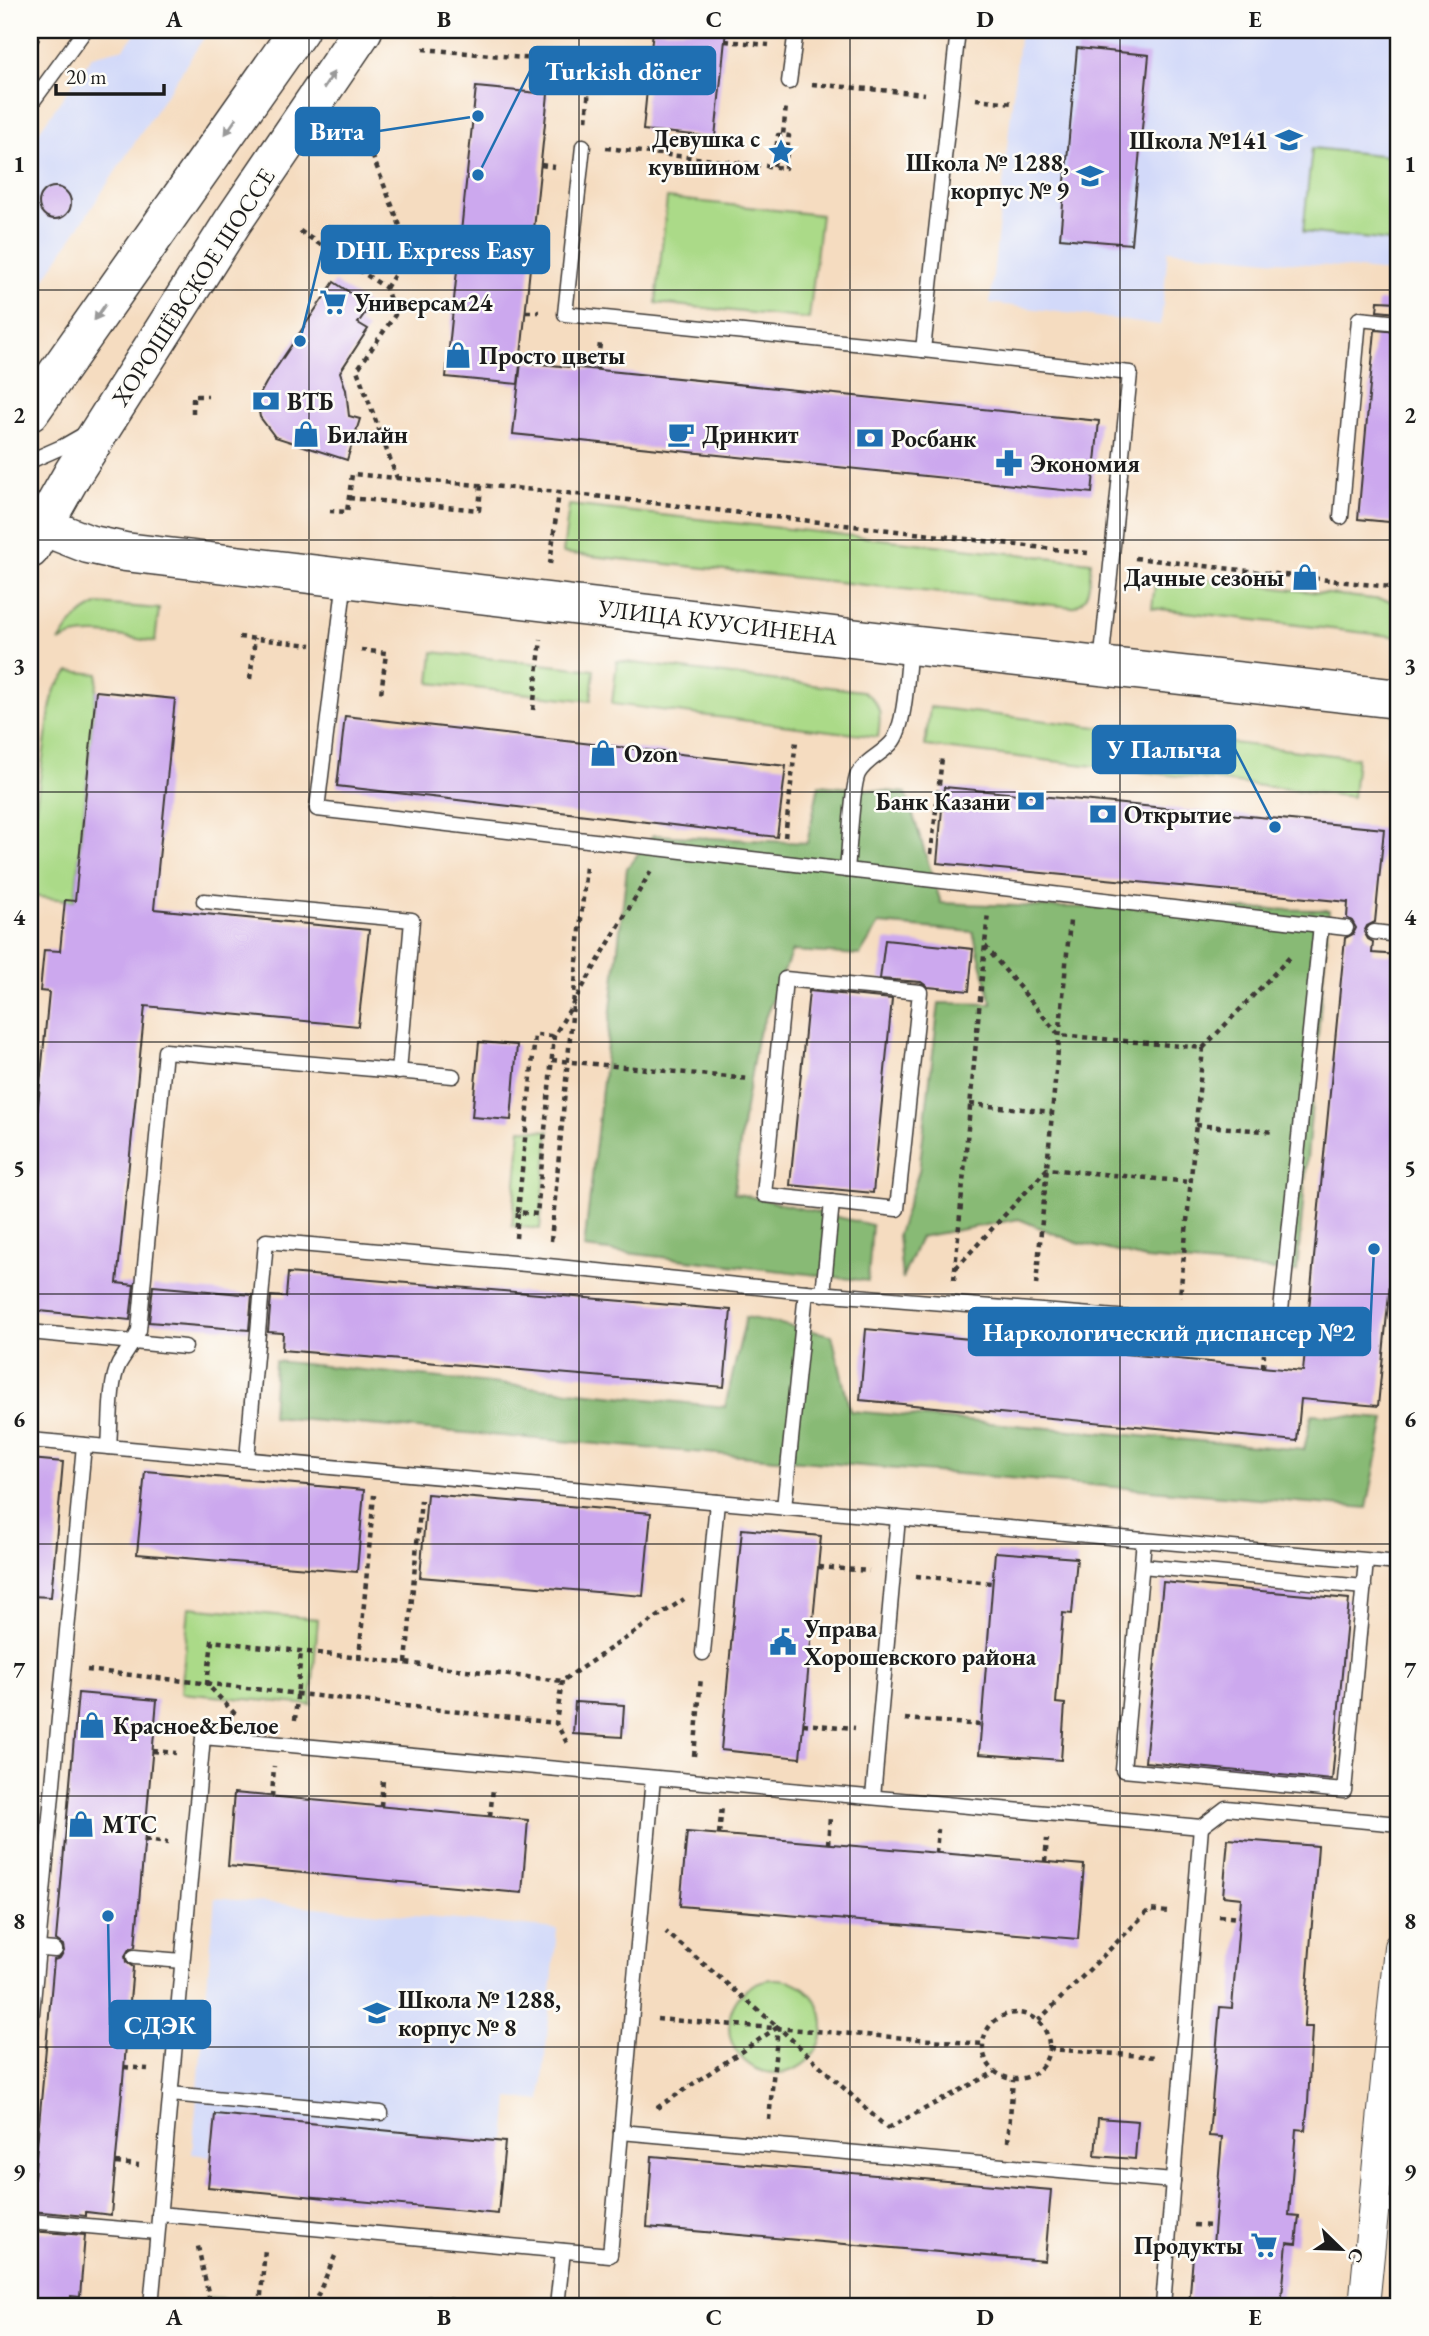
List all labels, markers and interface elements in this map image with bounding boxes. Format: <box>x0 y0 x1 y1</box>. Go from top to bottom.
text: A <box>165 4 183 34</box>
text: B <box>437 4 451 34</box>
text: C <box>706 4 722 34</box>
text: D <box>976 4 994 34</box>
text: E <box>1248 4 1262 34</box>
callout: Turkish döner <box>530 47 715 94</box>
scale bar <box>56 52 164 96</box>
text: Turkish döner <box>545 54 702 88</box>
text: 20 m <box>66 63 107 90</box>
one-way arrow <box>323 70 336 90</box>
callout: Вита <box>296 108 379 155</box>
text: Вита <box>310 114 365 148</box>
one-way arrow <box>224 117 238 135</box>
place label: Девушка с кувшином <box>648 123 760 183</box>
place label: Школа №141 <box>1129 125 1268 156</box>
school or university icon: Школа №141 <box>1274 125 1304 155</box>
place icon: Девушка с кувшином <box>766 137 796 167</box>
place label: Школа № 1288, корпус № 9 <box>906 147 1069 207</box>
text: 1 <box>13 149 25 179</box>
text: 1 <box>1404 149 1416 179</box>
school or university icon: Школа № 1288, корпус № 9 <box>1075 161 1105 191</box>
street label: ХОРОШЁВСКОЕ ШОССЕ <box>104 162 282 413</box>
callout: DHL Express Easy <box>322 226 549 273</box>
text: DHL Express Easy <box>336 233 535 267</box>
supermarket icon: Универсам24 <box>318 287 348 317</box>
place label: Универсам24 <box>353 287 493 318</box>
one-way arrow <box>93 303 107 321</box>
shop icon: Просто цветы <box>443 340 473 370</box>
place label: Просто цветы <box>479 340 625 371</box>
bank icon: ВТБ <box>251 386 281 416</box>
place label: ВТБ <box>287 386 334 417</box>
text: 2 <box>13 400 25 430</box>
text: 2 <box>1404 400 1416 430</box>
shop icon: Билайн <box>291 419 321 449</box>
place label: Билайн <box>327 419 408 450</box>
cafe icon: Дринкит <box>666 419 696 449</box>
place label: Дринкит <box>702 419 799 450</box>
bank icon: Росбанк <box>855 423 885 453</box>
place label: Росбанк <box>891 423 977 454</box>
pharmacy icon: Экономия <box>994 448 1024 478</box>
place label: Экономия <box>1030 448 1140 479</box>
place label: Дачные сезоны <box>1124 562 1284 593</box>
shop icon: Дачные сезоны <box>1290 562 1320 592</box>
street label: УЛИЦА КУУСИНЕНА <box>596 592 840 652</box>
text: 3 <box>13 651 25 681</box>
text: 3 <box>1404 651 1416 681</box>
callout: У Палыча <box>1093 726 1235 773</box>
text: У Палыча <box>1106 732 1222 766</box>
shop icon: Ozon <box>588 738 618 768</box>
place label: Ozon <box>624 738 679 769</box>
place label: Банк Казани <box>876 786 1010 817</box>
bank icon: Банк Казани <box>1016 786 1046 816</box>
bank icon: Открытие <box>1088 799 1118 829</box>
place label: Открытие <box>1124 799 1232 830</box>
text: 4 <box>13 902 26 932</box>
text: 4 <box>1404 902 1417 932</box>
text: 5 <box>13 1153 25 1183</box>
text: 5 <box>1404 1153 1416 1183</box>
callout: Наркологический диспансер №2 <box>969 1308 1370 1355</box>
text: Наркологический диспансер №2 <box>983 1315 1355 1349</box>
text: 6 <box>13 1404 25 1434</box>
text: 6 <box>1404 1404 1416 1434</box>
place label: Управа Хорошевского района <box>803 1613 1037 1672</box>
public building icon: Управа Хорошевского района <box>768 1627 798 1657</box>
text: 7 <box>13 1655 26 1685</box>
text: 7 <box>1404 1655 1417 1685</box>
shop icon: Красное&Белое <box>77 1710 107 1740</box>
place label: Красное&Белое <box>113 1710 278 1741</box>
shop icon: МТС <box>66 1809 96 1839</box>
place label: МТС <box>102 1809 157 1840</box>
text: 8 <box>13 1906 25 1936</box>
text: 8 <box>1404 1906 1416 1936</box>
place label: Школа № 1288, корпус № 8 <box>398 1984 561 2044</box>
school or university icon: Школа № 1288, корпус № 8 <box>362 1998 392 2028</box>
callout: СДЭК <box>110 2001 210 2048</box>
text: СДЭК <box>124 2008 197 2042</box>
text: 9 <box>13 2157 25 2187</box>
text: 9 <box>1404 2157 1416 2187</box>
north arrow <box>1306 2214 1376 2284</box>
place label: Продукты <box>1134 2230 1243 2262</box>
supermarket icon: Продукты <box>1249 2230 1279 2260</box>
text: С <box>1342 2244 1370 2267</box>
text: A <box>165 2302 183 2332</box>
text: B <box>437 2302 451 2332</box>
text: C <box>706 2302 722 2332</box>
text: D <box>976 2302 994 2332</box>
text: E <box>1248 2302 1262 2332</box>

